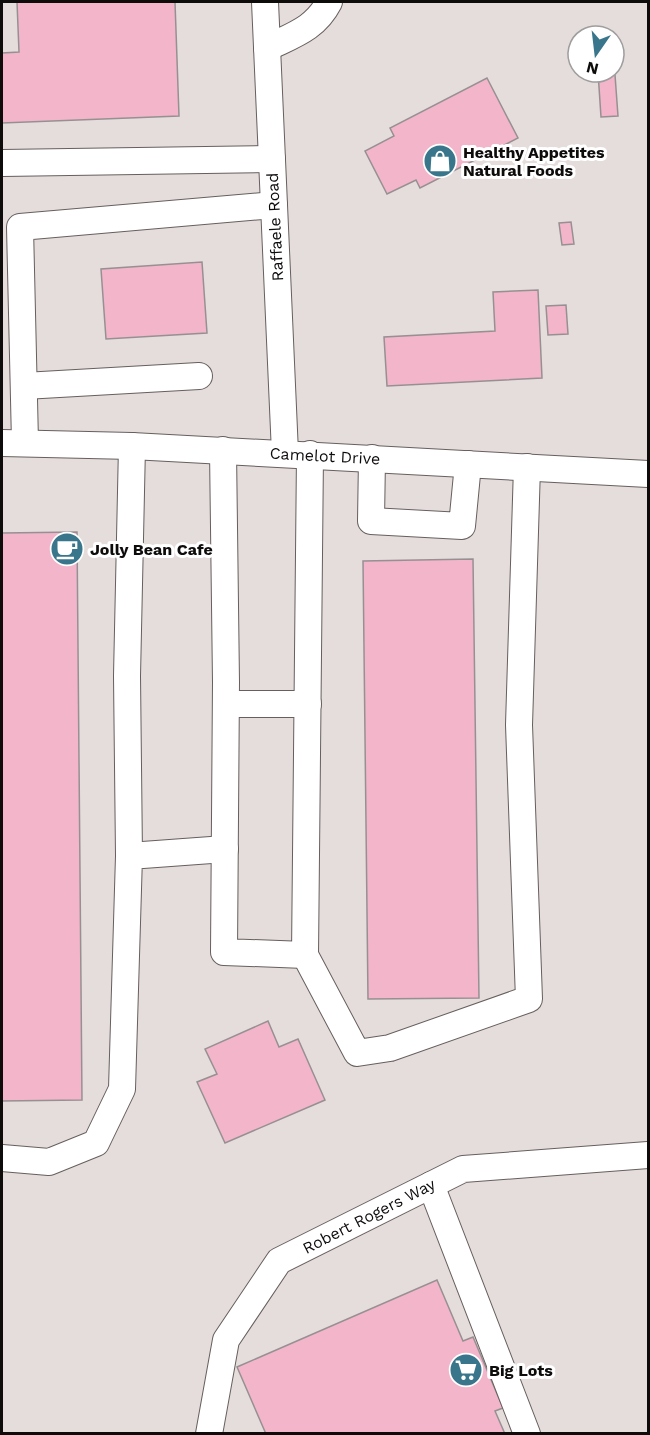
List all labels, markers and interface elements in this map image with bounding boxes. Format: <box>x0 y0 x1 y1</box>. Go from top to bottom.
north arrow <box>566 24 626 84</box>
text: N <box>584 57 601 79</box>
shop icon: Healthy Appetites Natural Foods <box>422 143 458 179</box>
place label: Healthy Appetites Natural Foods <box>463 143 605 180</box>
street label: Raffaele Road <box>263 172 287 282</box>
street label: Camelot Drive <box>269 444 381 468</box>
cafe icon: Jolly Bean Cafe <box>49 531 85 567</box>
place label: Jolly Bean Cafe <box>90 540 213 559</box>
street label: Robert Rogers Way <box>299 1174 439 1258</box>
supermarket icon: Big Lots <box>448 1352 484 1388</box>
place label: Big Lots <box>489 1361 553 1380</box>

